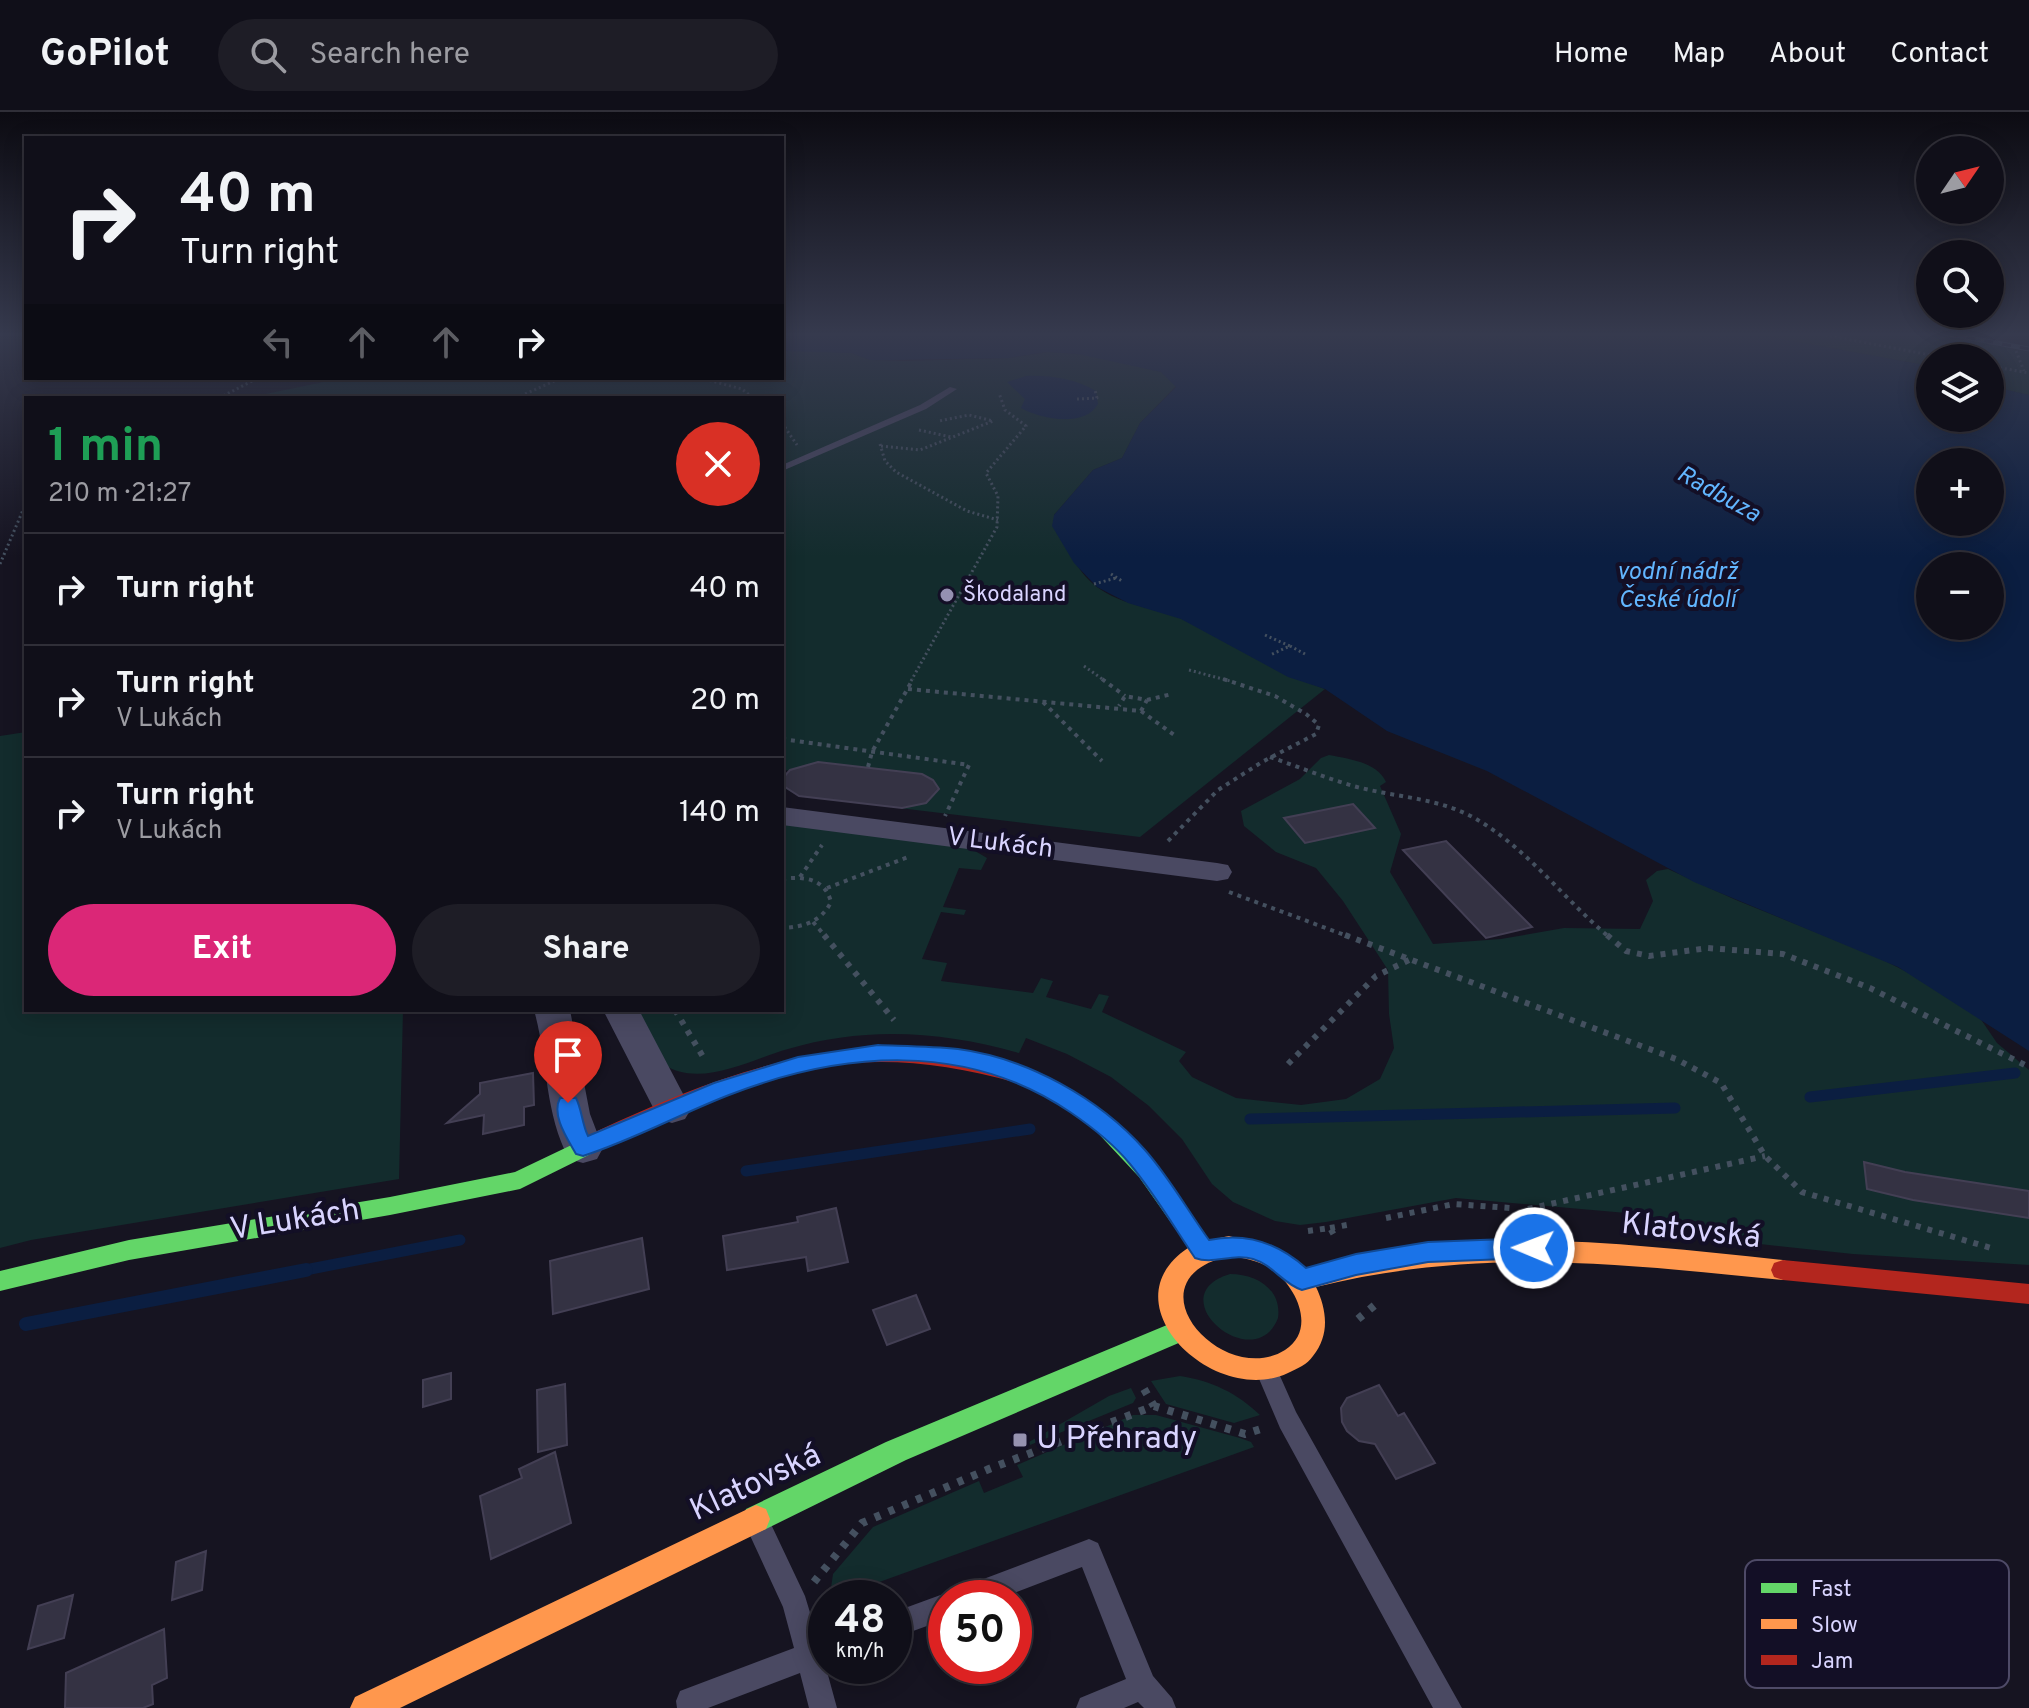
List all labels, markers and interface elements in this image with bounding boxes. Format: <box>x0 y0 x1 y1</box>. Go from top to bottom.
search box <box>218 19 778 91</box>
text: GoPilot <box>40 31 170 80</box>
icon: search <box>246 33 290 77</box>
text: Search here <box>310 37 470 74</box>
text: Home <box>1554 37 1628 73</box>
text: Map <box>1672 37 1725 73</box>
text: About <box>1769 37 1846 73</box>
text: Contact <box>1890 37 1989 73</box>
north arrow <box>1916 136 2004 224</box>
map controls <box>1916 136 2004 640</box>
text: 40 m <box>180 162 316 232</box>
icon: right <box>48 168 152 272</box>
text: Turn right <box>180 231 339 277</box>
button: search <box>1916 240 2004 328</box>
icon: left <box>256 320 300 364</box>
icon: ahead <box>340 320 384 364</box>
icon: ahead <box>424 320 468 364</box>
icon: right <box>508 320 552 364</box>
button: layers <box>1916 344 2004 432</box>
text: 1 min <box>48 418 163 478</box>
button: close <box>676 422 760 506</box>
button: + <box>1916 448 2004 536</box>
water label: Radbuza <box>1671 460 1765 530</box>
text: 210 m · 21:27 <box>48 478 191 511</box>
button: − <box>1916 552 2004 640</box>
water label: vodní nádrž České údolí <box>1616 558 1741 616</box>
icon: right <box>48 567 92 611</box>
text: Turn right <box>116 571 254 608</box>
text: 40 m <box>690 571 760 608</box>
place label: Škodaland <box>963 579 1066 609</box>
marker: Škodaland <box>938 586 956 604</box>
text: Turn right <box>116 666 254 703</box>
icon: right <box>48 679 92 723</box>
text: 20 m <box>690 683 760 720</box>
text: V Lukách <box>116 703 222 736</box>
text: Turn right <box>116 778 254 815</box>
icon: right <box>48 791 92 835</box>
text: 140 m <box>679 795 760 832</box>
text: V Lukách <box>116 815 222 848</box>
street label: V Lukách <box>945 821 1055 867</box>
button: Exit <box>48 904 396 996</box>
button: Share <box>412 904 760 996</box>
pin <box>534 1021 602 1103</box>
icon: arrive <box>546 1033 590 1077</box>
street label: V Lukách <box>227 1191 363 1251</box>
street label: Klatovská <box>1619 1205 1763 1259</box>
position arrow <box>1492 1206 1576 1290</box>
place label: U Přehrady <box>1036 1420 1197 1460</box>
marker: U Přehrady <box>1011 1431 1029 1449</box>
street label: Klatovská <box>684 1436 828 1532</box>
legend <box>1745 1560 2009 1688</box>
text: Fast <box>1811 1577 1852 1604</box>
speed limit sign: 50 <box>928 1580 1032 1684</box>
text: 48 <box>835 1597 885 1647</box>
text: Slow <box>1811 1613 1858 1640</box>
text: km/h <box>836 1639 884 1665</box>
text: Jam <box>1811 1649 1854 1676</box>

